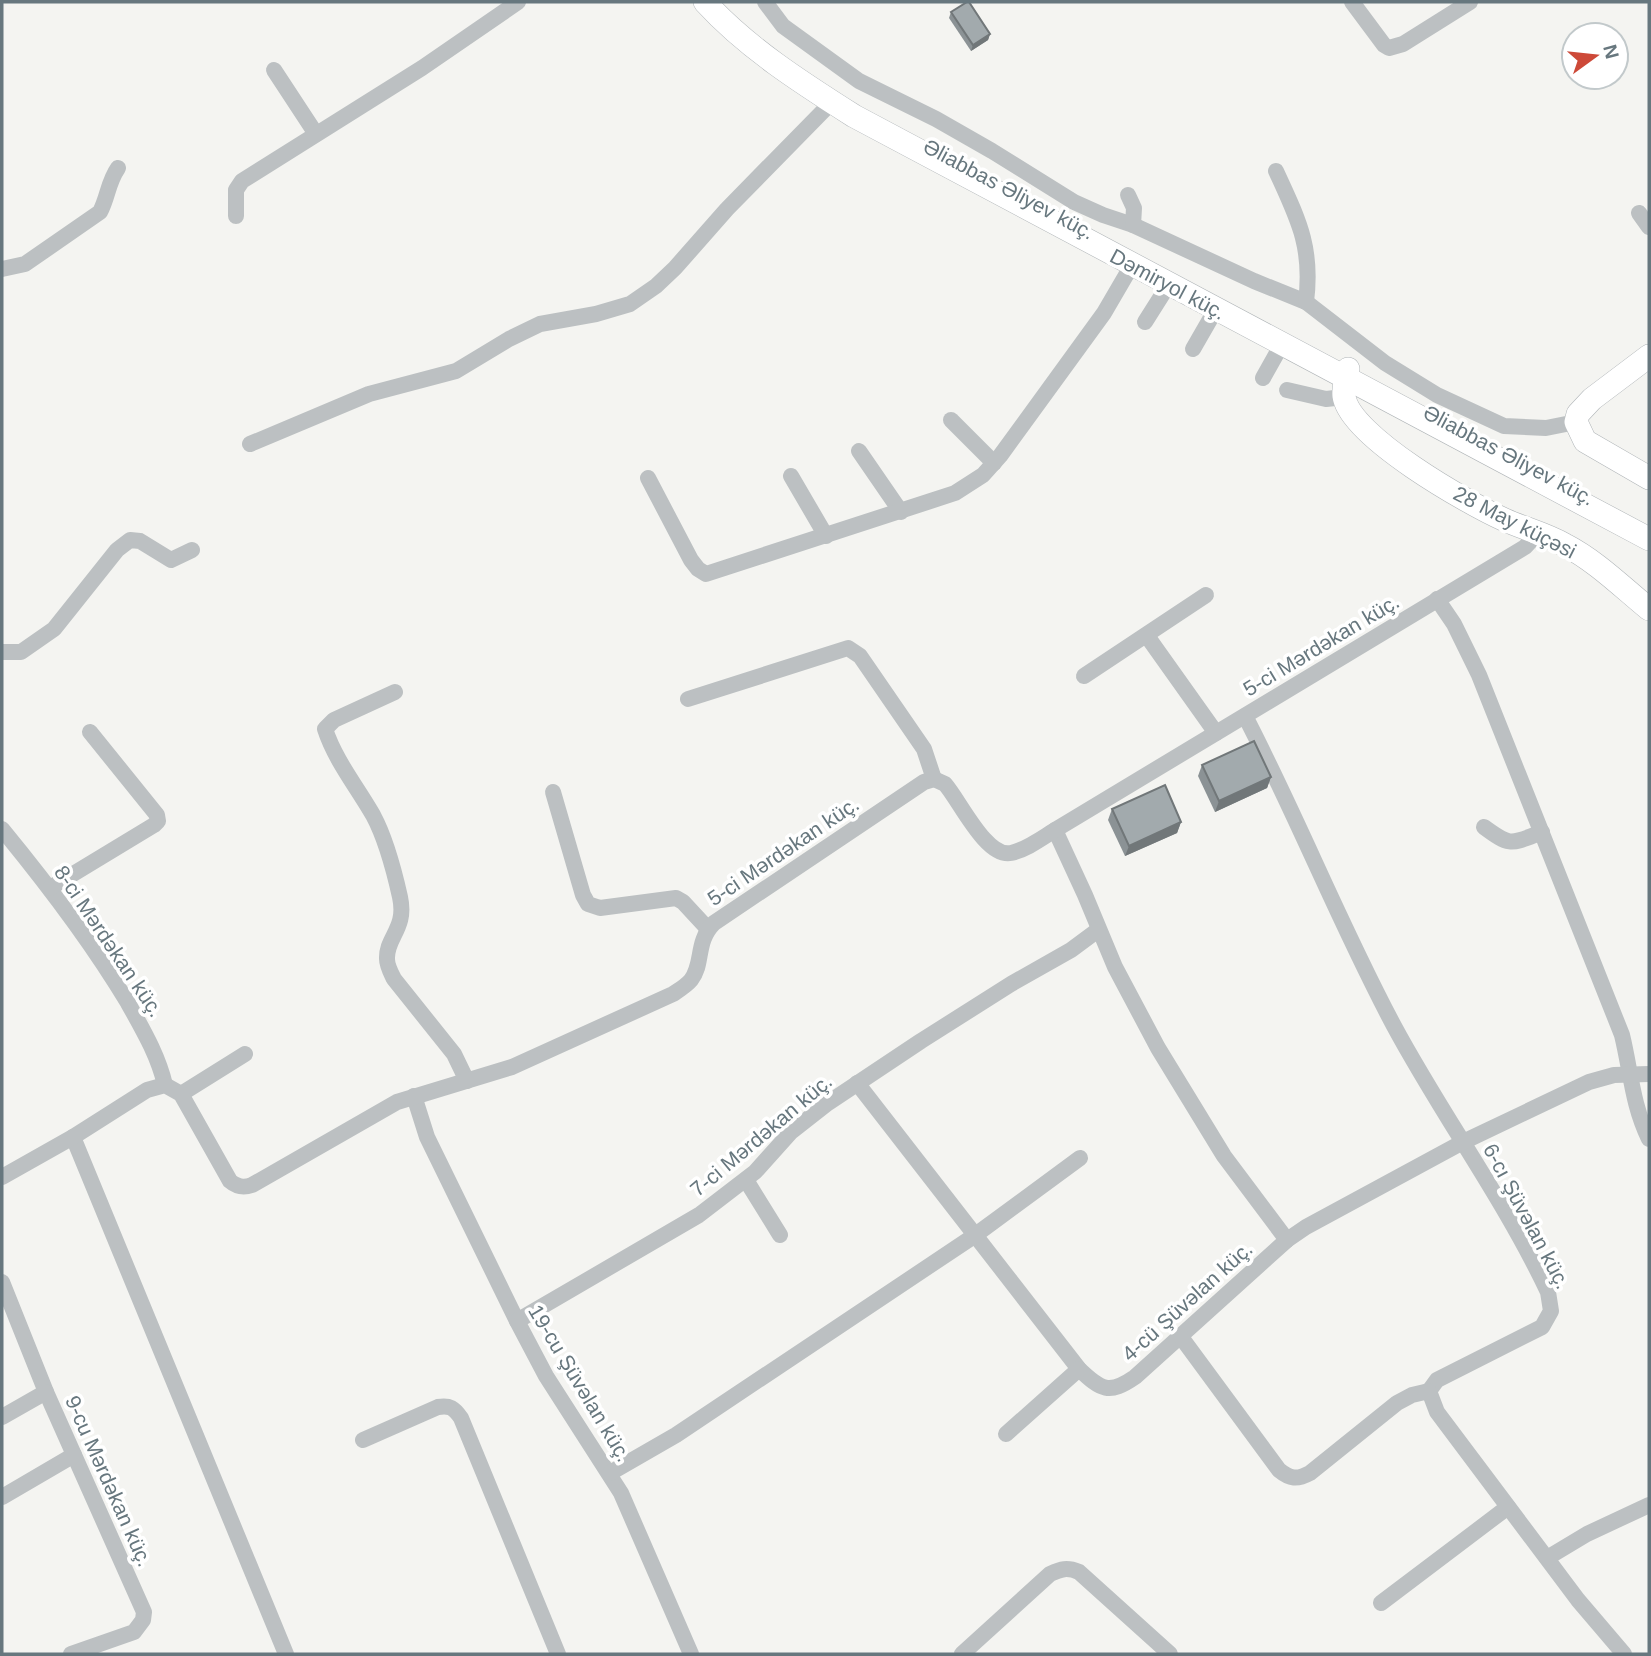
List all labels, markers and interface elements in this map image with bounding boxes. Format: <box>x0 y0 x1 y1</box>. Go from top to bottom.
north arrow <box>1560 21 1630 91</box>
text: N <box>1599 42 1623 61</box>
street label: Əliabbas Əliyev küç. <box>920 134 1098 244</box>
street label: Dəmiryol küç. <box>1106 244 1230 324</box>
street label: Əliabbas Əliyev küç. <box>1420 400 1598 510</box>
street label: 28 May küçəsi <box>1450 481 1580 563</box>
street label: 5-ci Mərdəkan küç. <box>1239 589 1403 701</box>
street label: 5-ci Mərdəkan küç. <box>703 792 863 910</box>
street label: 8-ci Mərdəkan küç. <box>50 861 168 1021</box>
street label: 7-ci Mərdəkan küç. <box>686 1069 836 1201</box>
street label: 6-cı Şüvəlan küç. <box>1479 1139 1575 1293</box>
street label: 4-cü Şüvəlan küç. <box>1117 1237 1257 1365</box>
street label: 19-cu Şüvəlan küç. <box>524 1301 636 1465</box>
street label: 9-cu Mərdəkan küç. <box>61 1392 157 1570</box>

